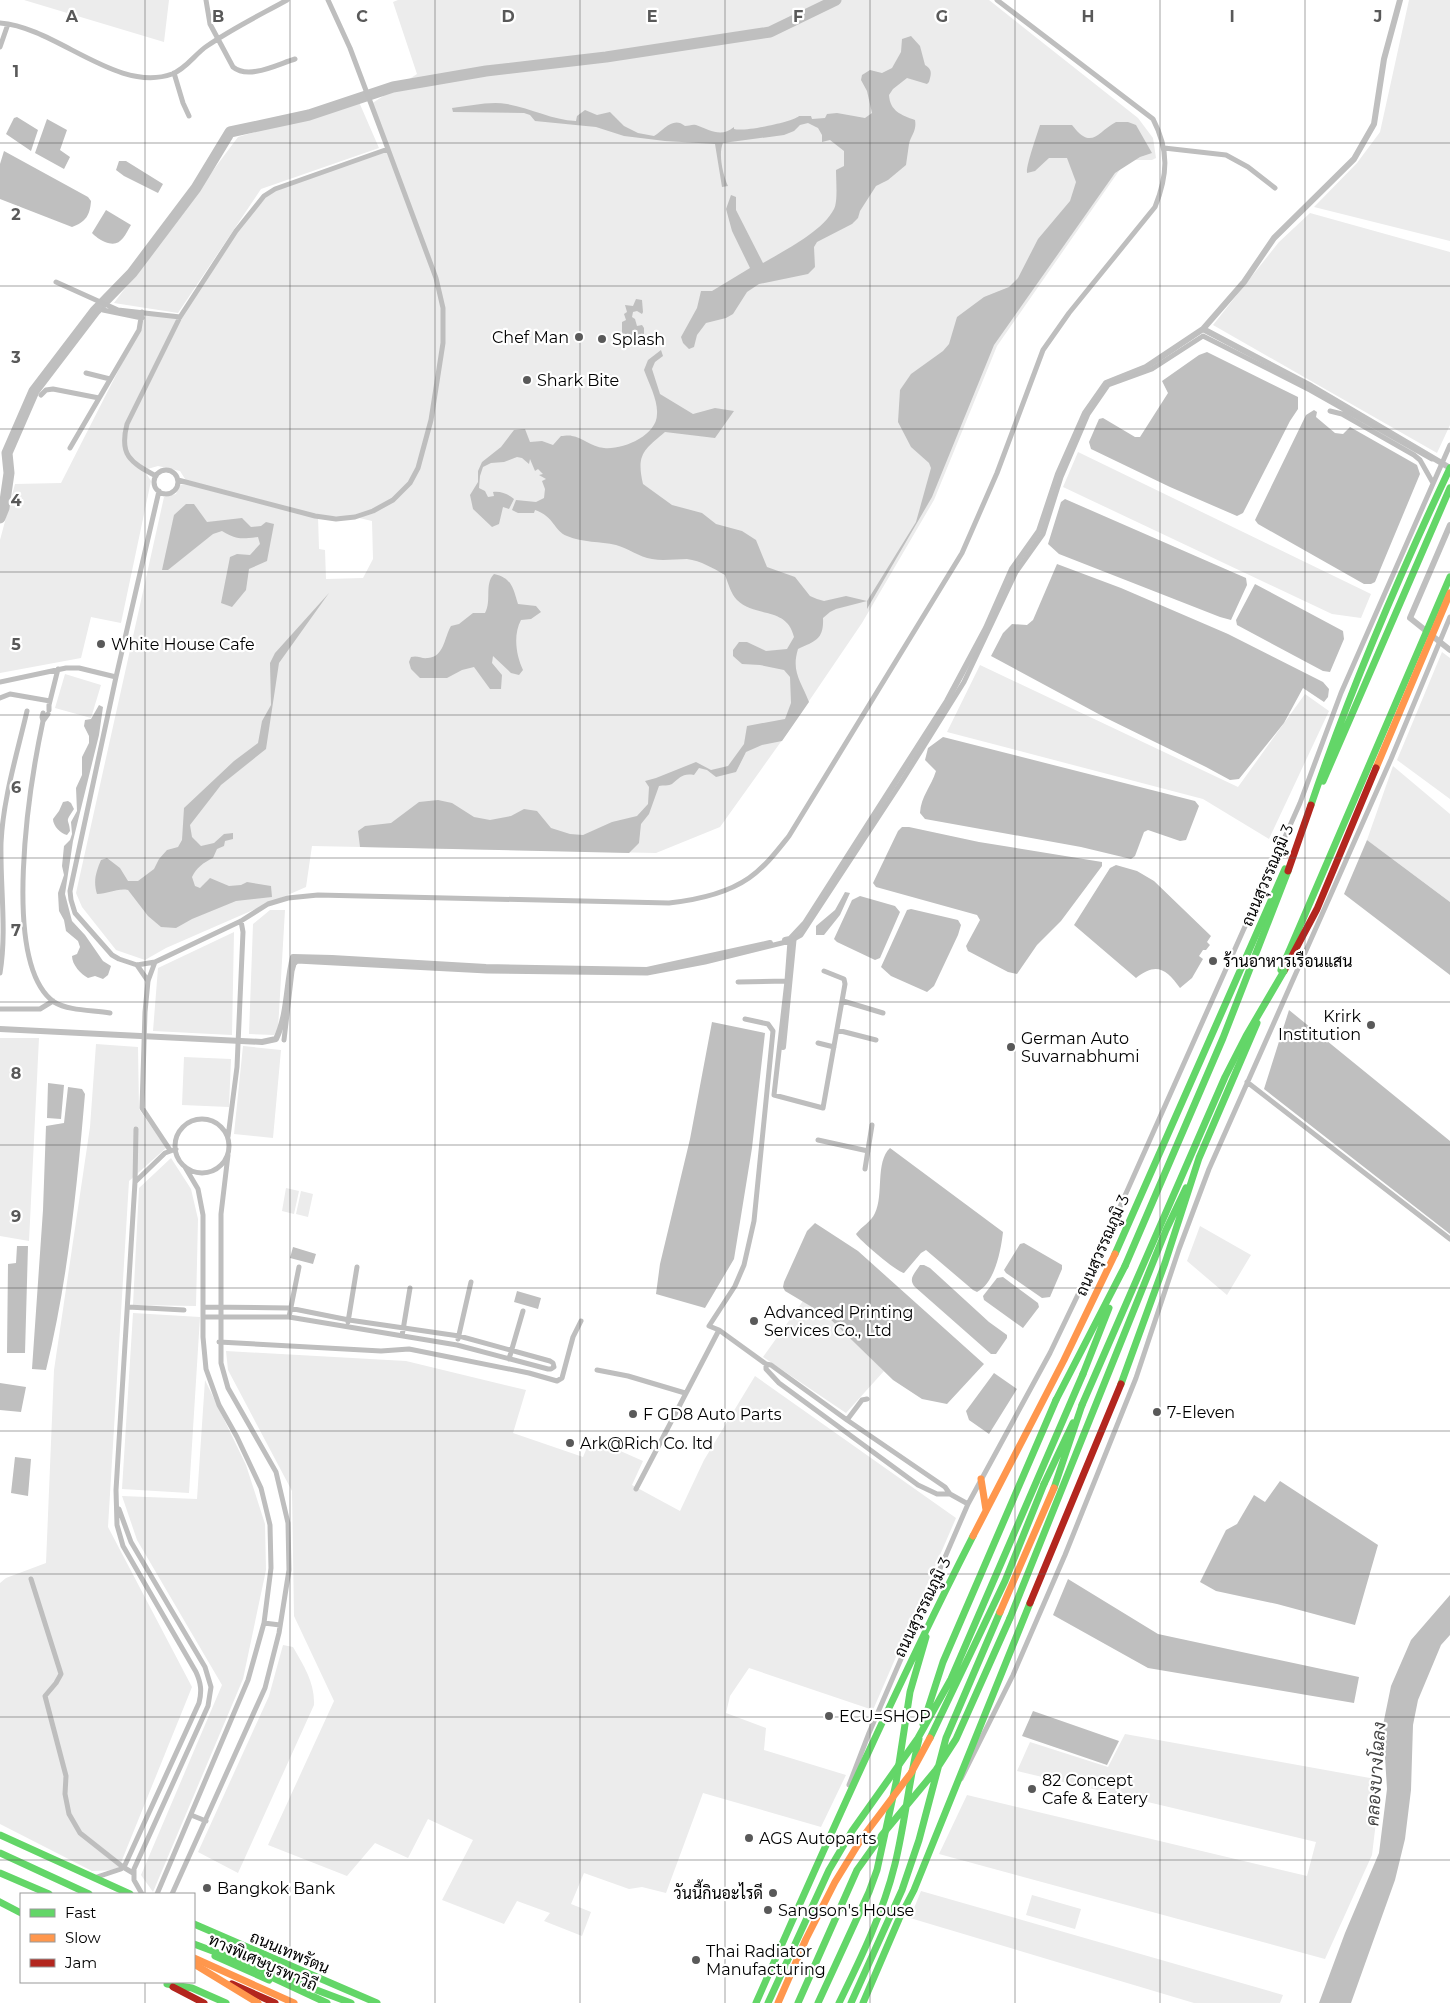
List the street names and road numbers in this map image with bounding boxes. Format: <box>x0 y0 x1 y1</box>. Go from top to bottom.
street label: ถนนสุวรรณภูมิ 3 <box>1237 821 1299 930</box>
street label: ถนนสุวรรณภูมิ 3 <box>1072 1192 1135 1300</box>
street label: ถนนสุวรรณภูมิ 3 <box>890 1554 957 1661</box>
street label: ถนนเทพรัตน <box>247 1926 333 1978</box>
street label: ทางพิเศษบูรพาวิถี <box>205 1928 321 1997</box>

